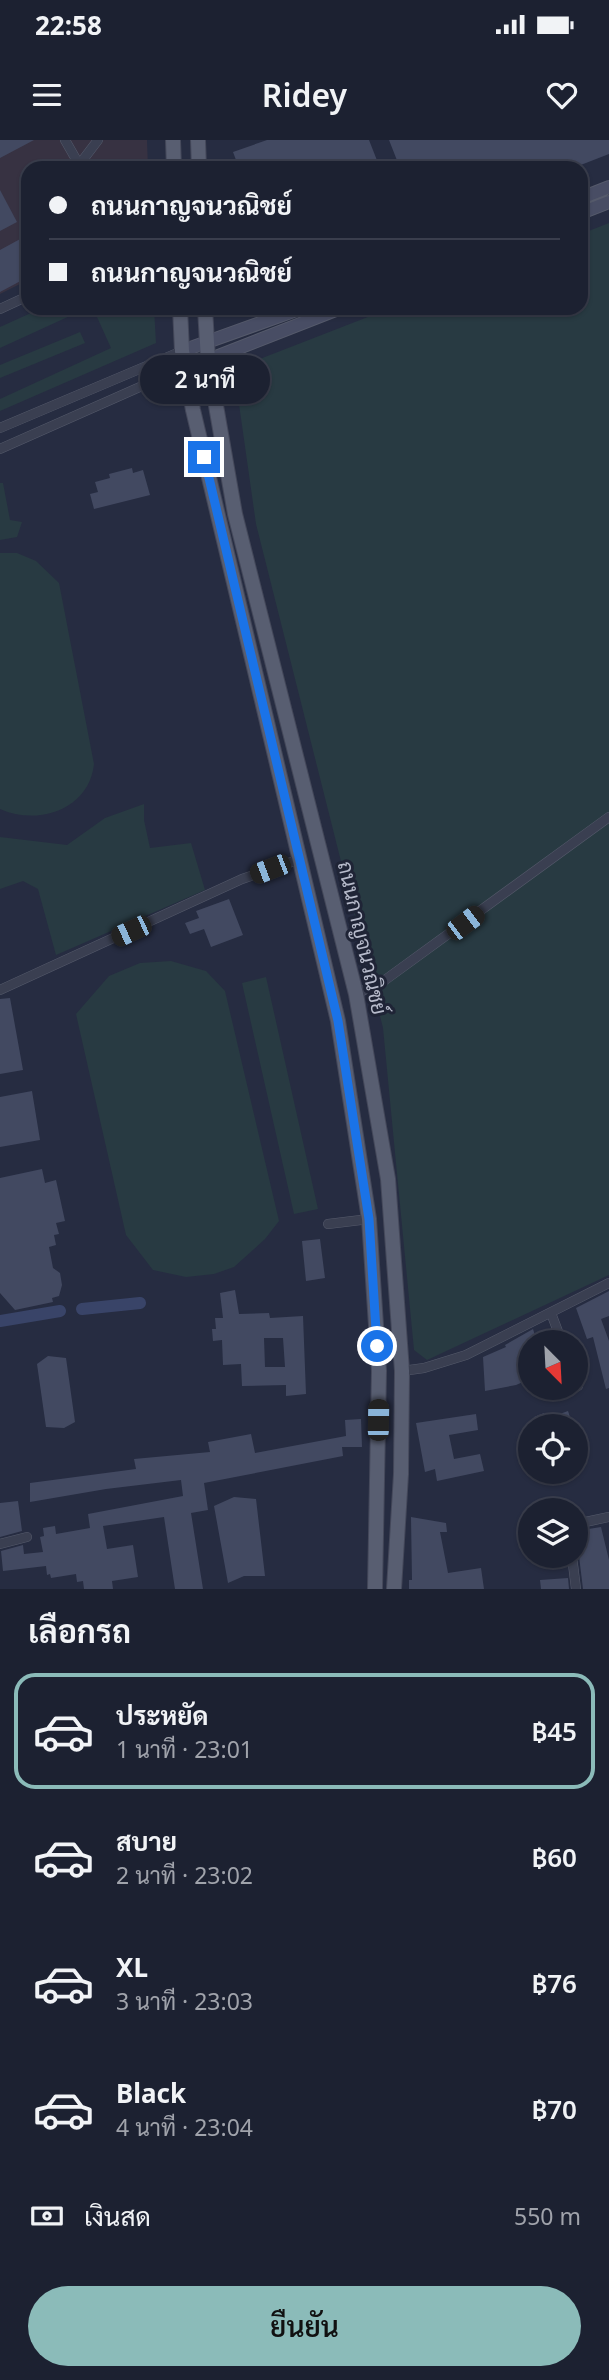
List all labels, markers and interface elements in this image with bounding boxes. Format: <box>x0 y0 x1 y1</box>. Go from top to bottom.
text: 22:58 <box>35 7 102 43</box>
text: Ridey <box>262 73 347 116</box>
icon: menu <box>28 76 66 114</box>
icon: heart <box>543 76 581 114</box>
text: ถนนกาญจนวณิชย์ <box>91 187 292 223</box>
text: ถนนกาญจนวณิชย์ <box>91 254 292 290</box>
callout: 2 นาที <box>139 356 269 404</box>
text: 2 นาที <box>175 363 235 395</box>
route end <box>188 441 220 473</box>
car <box>247 852 294 886</box>
street label: ถนนกาญจนวณิชย์ <box>332 858 394 1017</box>
car <box>442 902 489 944</box>
car <box>108 913 155 949</box>
route start <box>361 1330 393 1362</box>
north arrow <box>518 1330 588 1400</box>
map controls <box>518 1330 588 1568</box>
car <box>368 1399 389 1441</box>
button: locate <box>518 1414 588 1484</box>
button: layers <box>518 1498 588 1568</box>
text: เลือกรถ <box>28 1609 131 1652</box>
text: ประหยัด <box>116 1697 209 1733</box>
icon: car <box>32 1700 95 1763</box>
text: ฿45 <box>532 1713 577 1749</box>
text: 1 นาที · 23:01 <box>116 1733 253 1765</box>
text: สบาย <box>116 1823 177 1859</box>
icon: car <box>32 1826 95 1889</box>
text: ฿60 <box>532 1839 577 1875</box>
text: 2 นาที · 23:02 <box>116 1859 253 1891</box>
text: XL <box>116 1949 148 1985</box>
icon: car <box>32 1952 95 2015</box>
text: ฿76 <box>532 1965 577 2001</box>
text: 3 นาที · 23:03 <box>116 1985 253 2017</box>
text: Black <box>116 2075 186 2111</box>
icon: car <box>32 2078 95 2141</box>
text: ฿70 <box>532 2091 577 2127</box>
text: 4 นาที · 23:04 <box>116 2111 253 2143</box>
icon: cash <box>28 2197 66 2235</box>
text: เงินสด <box>84 2198 151 2234</box>
text: 550 m <box>514 2200 581 2232</box>
button: ยืนยัน <box>28 2286 581 2366</box>

